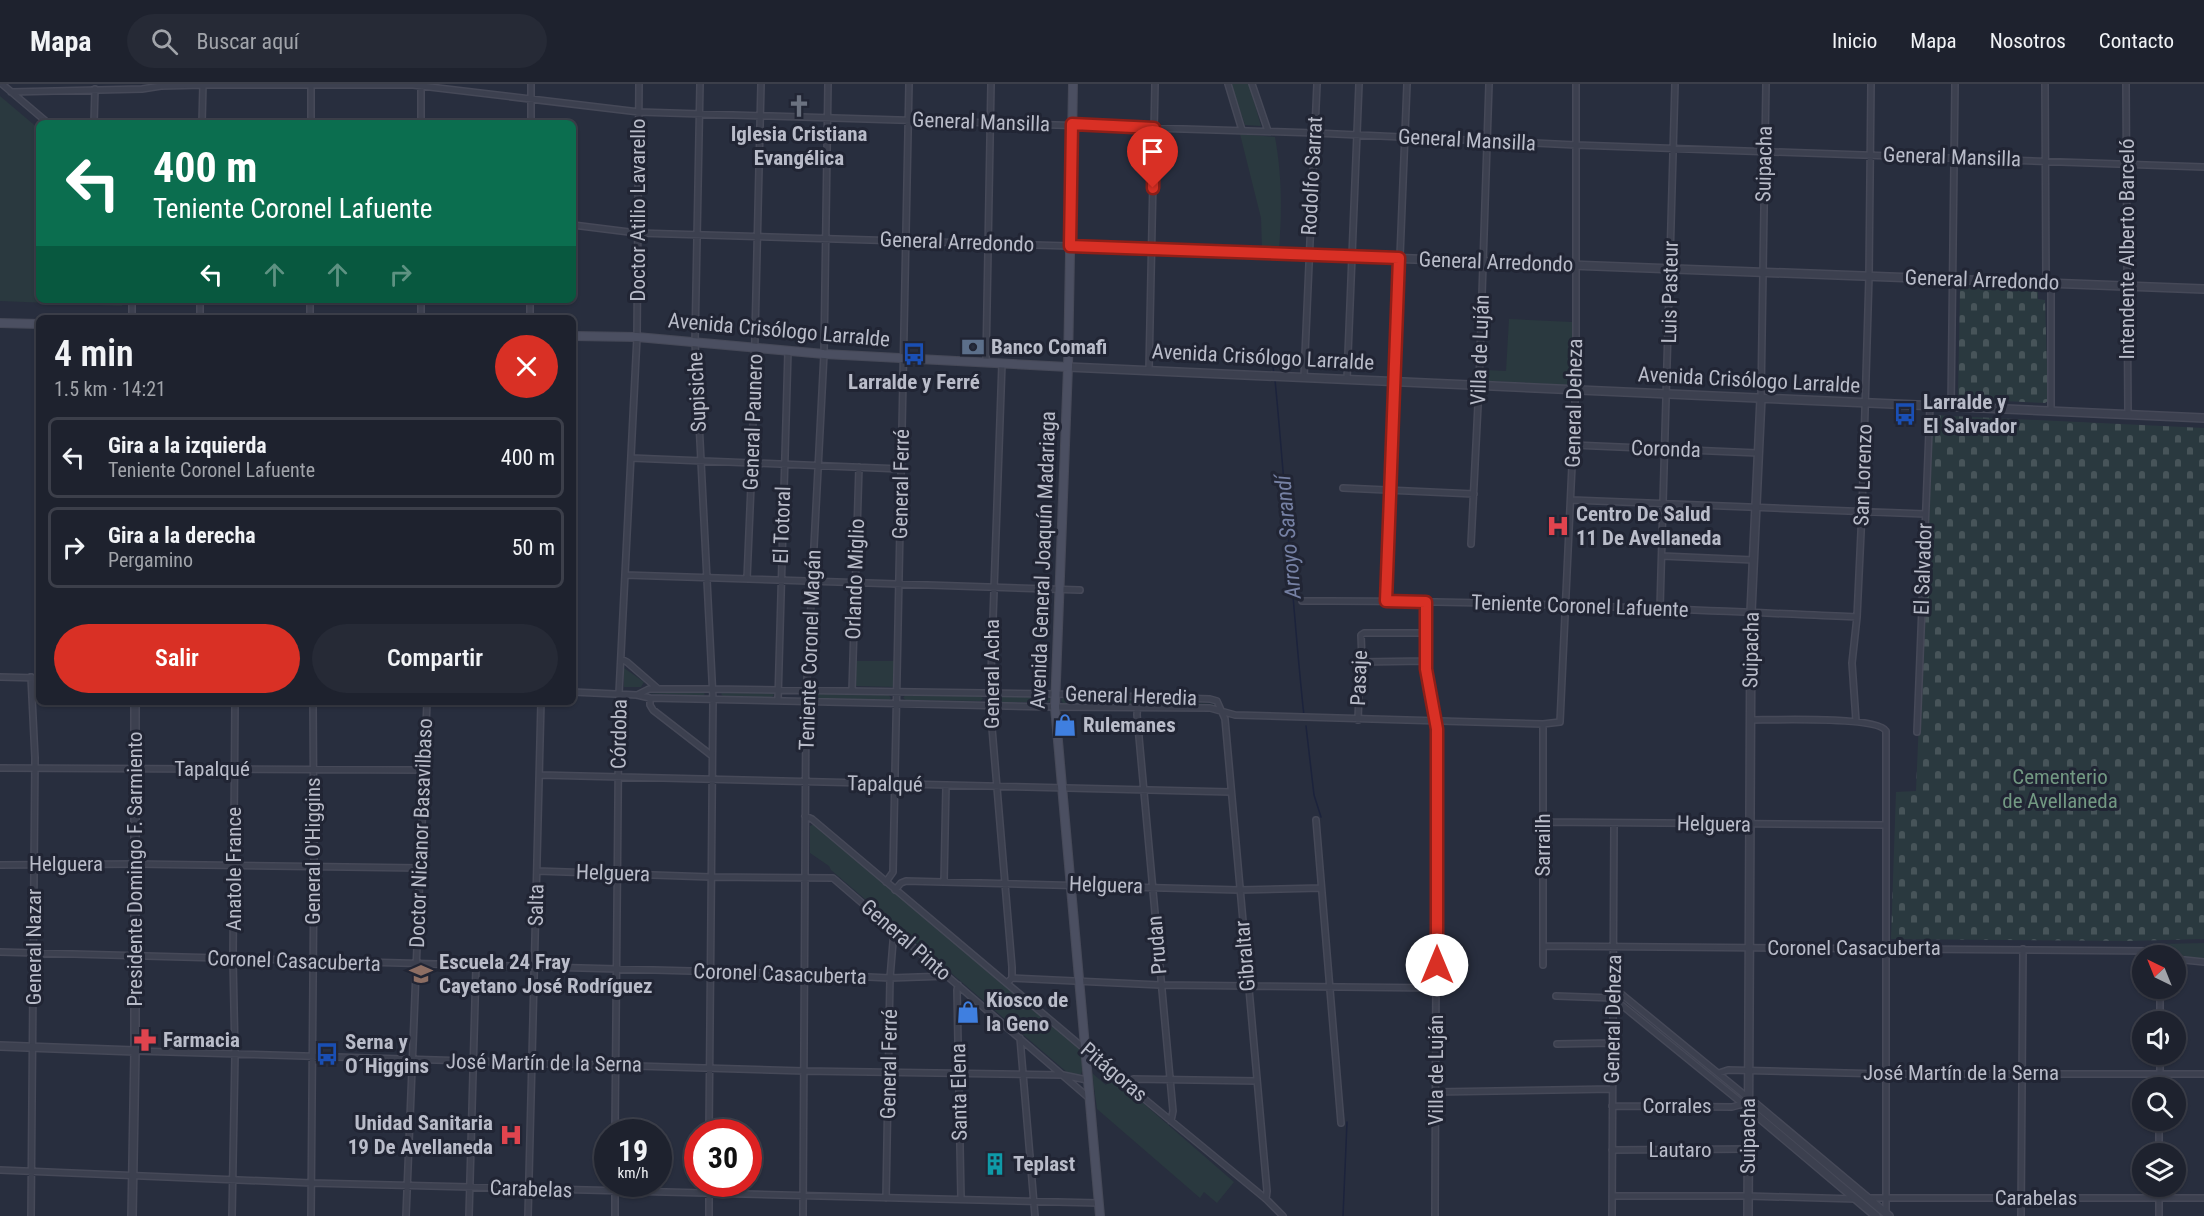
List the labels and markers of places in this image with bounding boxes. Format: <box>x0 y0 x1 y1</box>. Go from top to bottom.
church icon: Iglesia Cristiana Evangélica <box>786 93 812 119</box>
place label: Iglesia Cristiana Evangélica <box>731 122 867 170</box>
pin <box>1127 126 1178 188</box>
bank icon: Banco Comafi <box>960 334 986 360</box>
place label: Banco Comafi <box>991 335 1107 359</box>
bus stop icon: Larralde y Ferré <box>901 341 927 367</box>
place label: Larralde y Ferré <box>848 370 980 394</box>
place label: Larralde y El Salvador <box>1923 390 2017 438</box>
bus stop icon: Larralde y El Salvador <box>1892 401 1918 427</box>
place label: Centro De Salud 11 De Avellaneda <box>1576 502 1721 550</box>
hospital icon: Centro De Salud 11 De Avellaneda <box>1545 513 1571 539</box>
shop icon: Rulemanes <box>1052 712 1078 738</box>
place label: Rulemanes <box>1083 713 1176 737</box>
place label: Escuela 24 Fray Cayetano José Rodríguez <box>439 950 652 998</box>
school or university icon: Escuela 24 Fray Cayetano José Rodríguez <box>408 961 434 987</box>
place label: Kiosco de la Geno <box>986 988 1068 1036</box>
shop icon: Kiosco de la Geno <box>955 999 981 1025</box>
pharmacy icon: Farmacia <box>132 1027 158 1053</box>
place label: Farmacia <box>163 1028 240 1052</box>
place label: Serna y O´Higgins <box>345 1030 429 1078</box>
bus stop icon: Serna y O´Higgins <box>314 1041 340 1067</box>
place label: Unidad Sanitaria 19 De Avellaneda <box>348 1111 493 1159</box>
hospital icon: Unidad Sanitaria 19 De Avellaneda <box>498 1122 524 1148</box>
building icon: Teplast <box>982 1151 1008 1177</box>
place label: Teplast <box>1013 1152 1075 1176</box>

